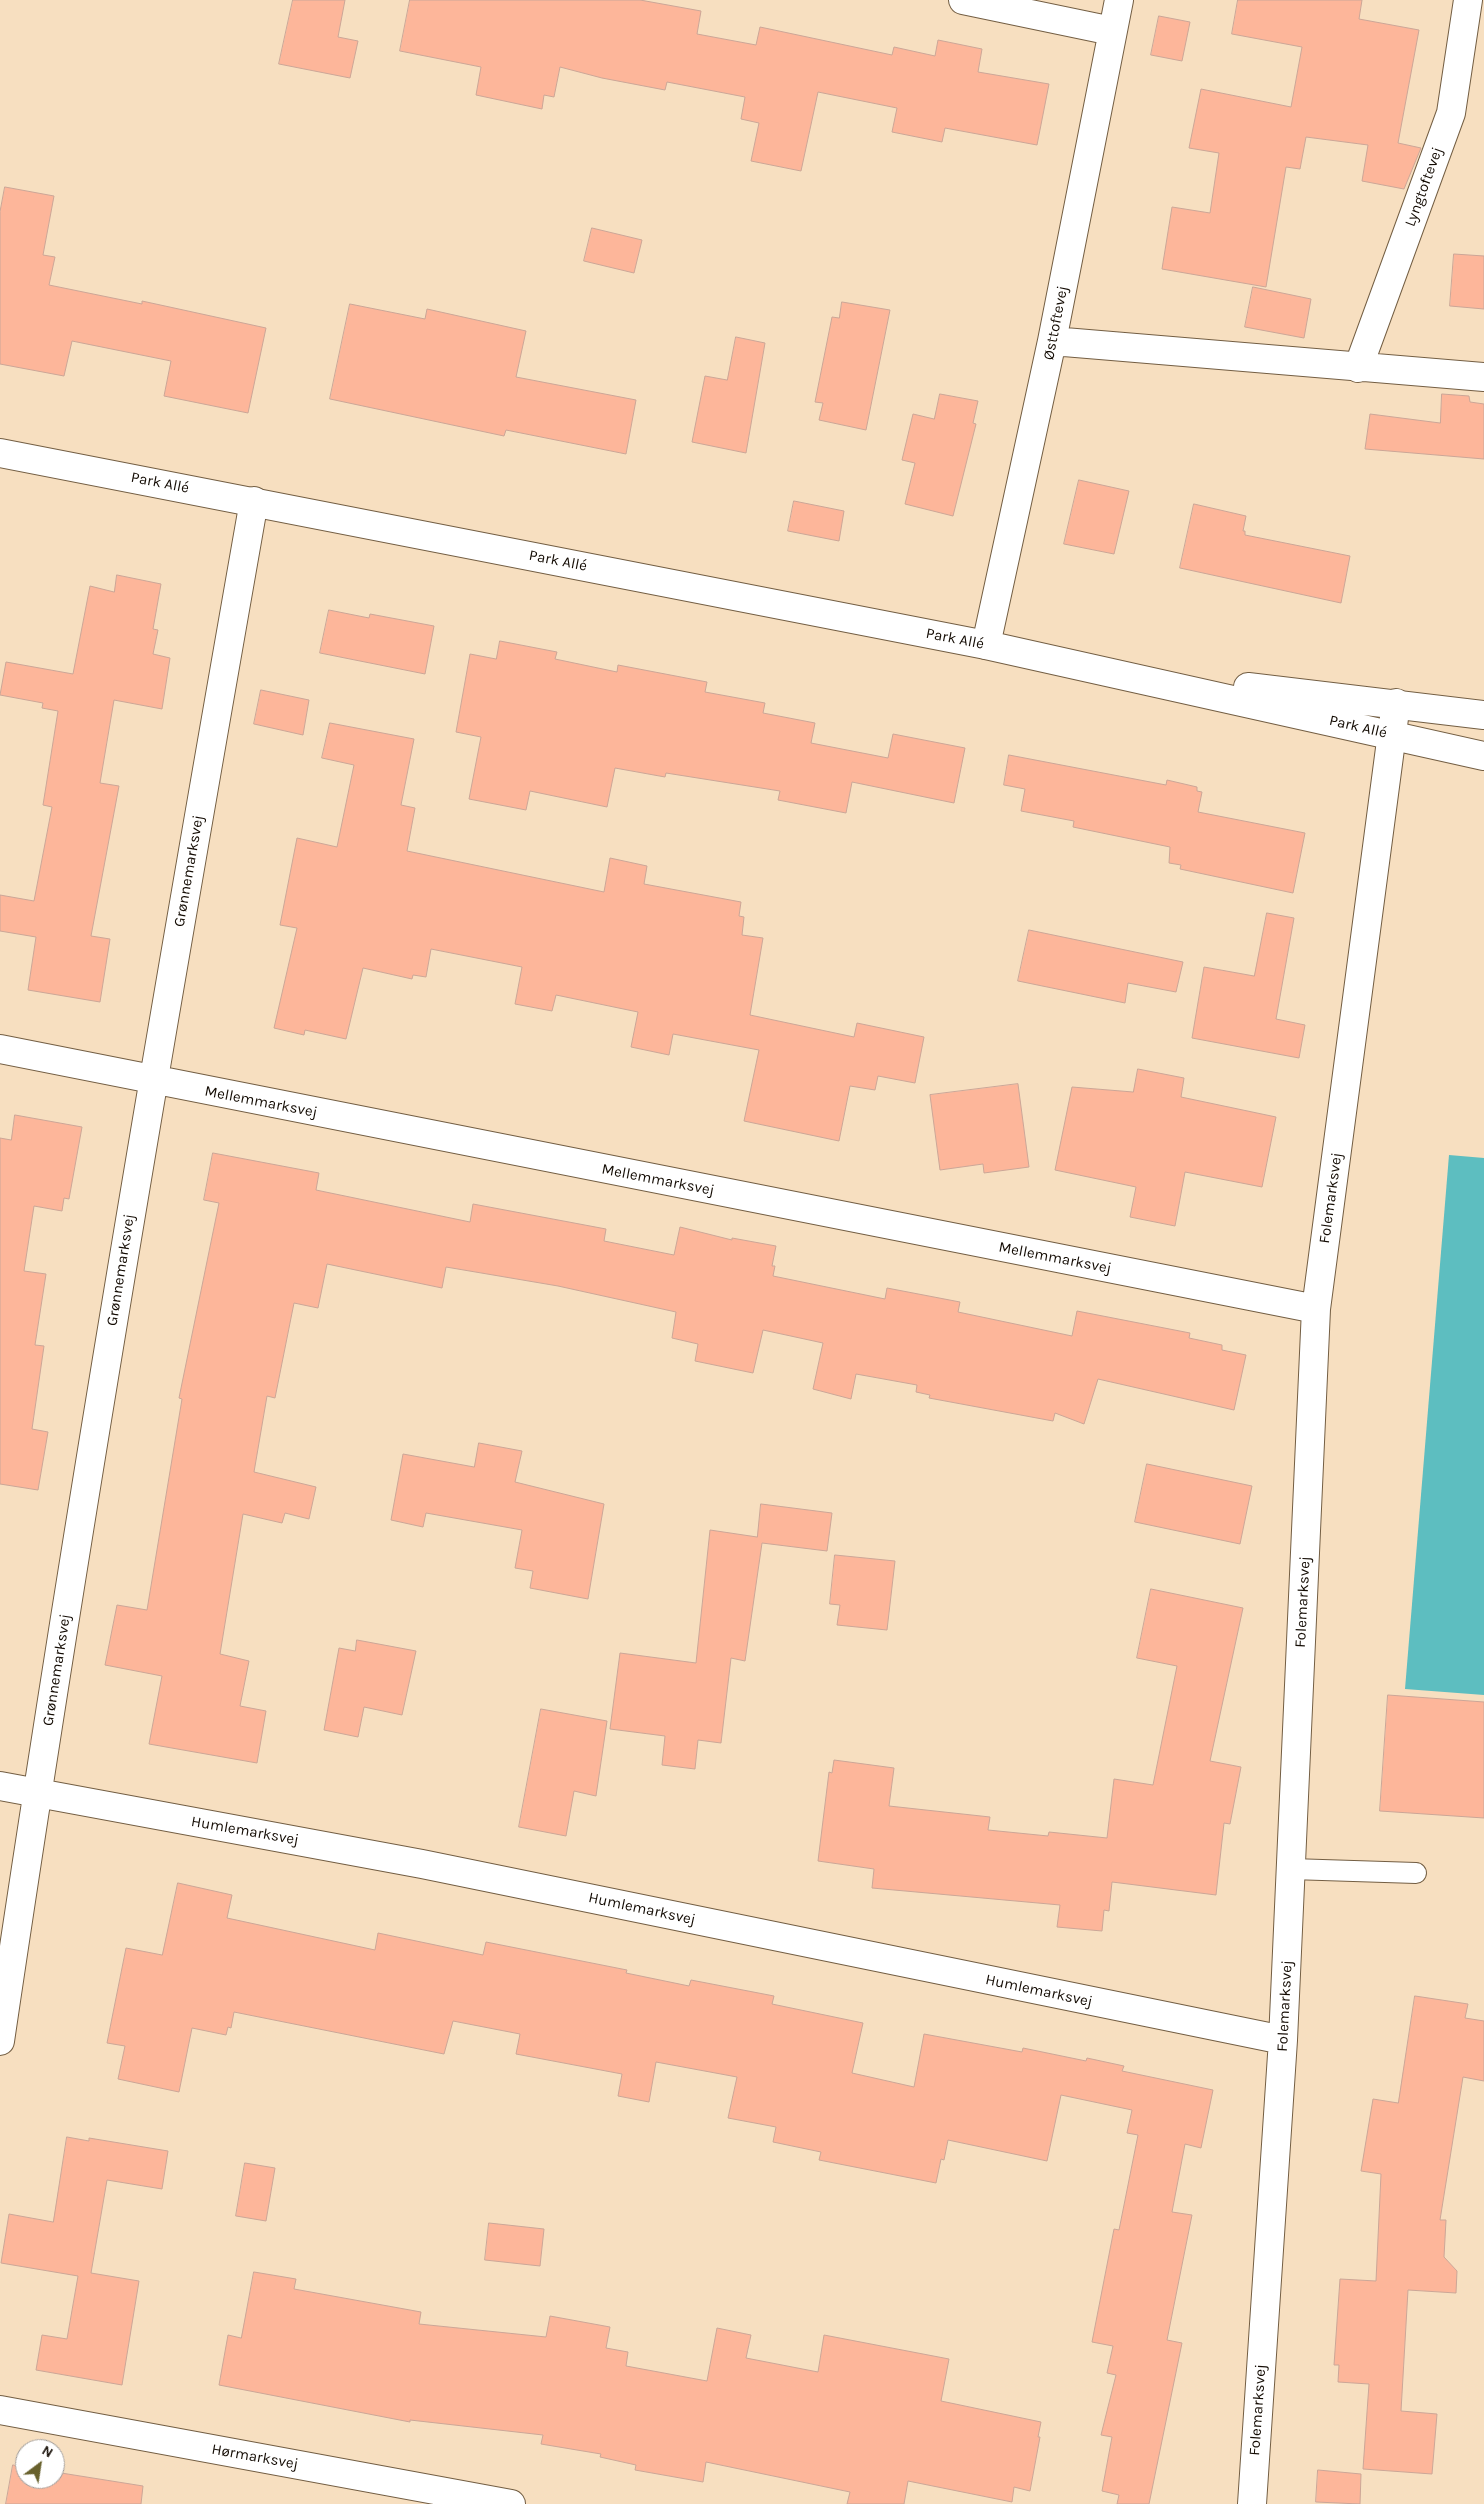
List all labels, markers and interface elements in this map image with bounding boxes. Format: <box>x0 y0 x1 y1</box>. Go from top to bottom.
street label: Lyngtoftevej <box>1401 145 1447 229</box>
street label: Østtoftevej <box>1040 284 1072 362</box>
street label: Park Allé <box>129 469 191 497</box>
street label: Park Allé <box>527 547 589 575</box>
street label: Park Allé <box>924 625 986 653</box>
street label: Park Allé <box>1327 712 1389 742</box>
street label: Grønnemarksvej <box>170 814 208 928</box>
street label: Mellemmarksvej <box>203 1082 319 1122</box>
street label: Folemarksvej <box>1316 1151 1346 1245</box>
street label: Mellemmarksvej <box>600 1160 716 1200</box>
street label: Grønnemarksvej <box>103 1213 139 1327</box>
street label: Mellemmarksvej <box>997 1238 1113 1278</box>
street label: Folemarksvej <box>1292 1556 1314 1648</box>
street label: Grønnemarksvej <box>39 1613 75 1727</box>
street label: Humlemarksvej <box>190 1813 300 1849</box>
street label: Humlemarksvej <box>587 1889 697 1929</box>
street label: Folemarksvej <box>1274 1960 1296 2052</box>
street label: Humlemarksvej <box>984 1971 1094 2011</box>
street label: Folemarksvej <box>1246 2364 1270 2456</box>
north arrow <box>15 2439 65 2489</box>
street label: Hørmarksvej <box>210 2441 300 2473</box>
text: N <box>39 2442 56 2461</box>

